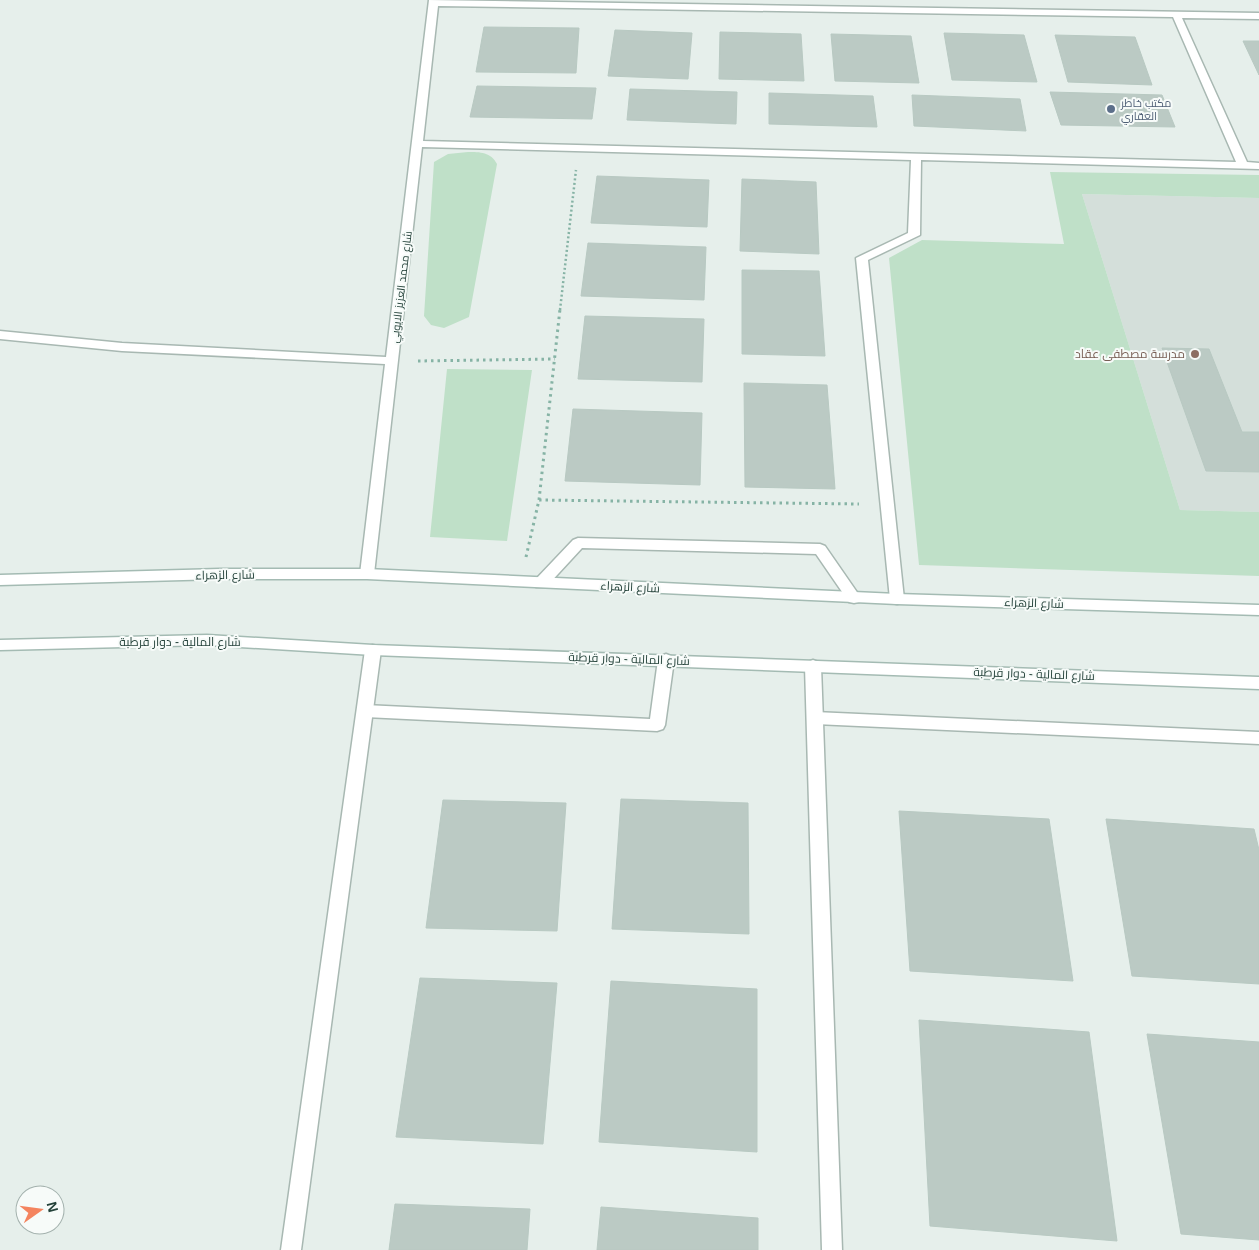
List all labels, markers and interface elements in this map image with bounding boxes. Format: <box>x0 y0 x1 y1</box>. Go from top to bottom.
place label: مكتب خاطر العقاري <box>1120 97 1171 125</box>
marker: مكتب خاطر العقاري <box>1105 103 1117 115</box>
street label: شارع محمد العزيز الايوبي <box>388 230 417 344</box>
place label: مدرسة مصطفى عقاد <box>1075 347 1185 361</box>
marker: مدرسة مصطفى عقاد <box>1189 348 1201 360</box>
street label: شارع الزهراء <box>195 567 255 584</box>
street label: شارع الزهراء <box>600 578 660 597</box>
street label: شارع الزهراء <box>1004 595 1064 612</box>
street label: شارع المالية - دوار قرطبة <box>119 635 241 650</box>
street label: شارع المالية - دوار قرطبة <box>568 650 690 669</box>
street label: شارع المالية - دوار قرطبة <box>973 665 1095 684</box>
north arrow <box>15 1185 65 1235</box>
text: N <box>44 1200 62 1214</box>

